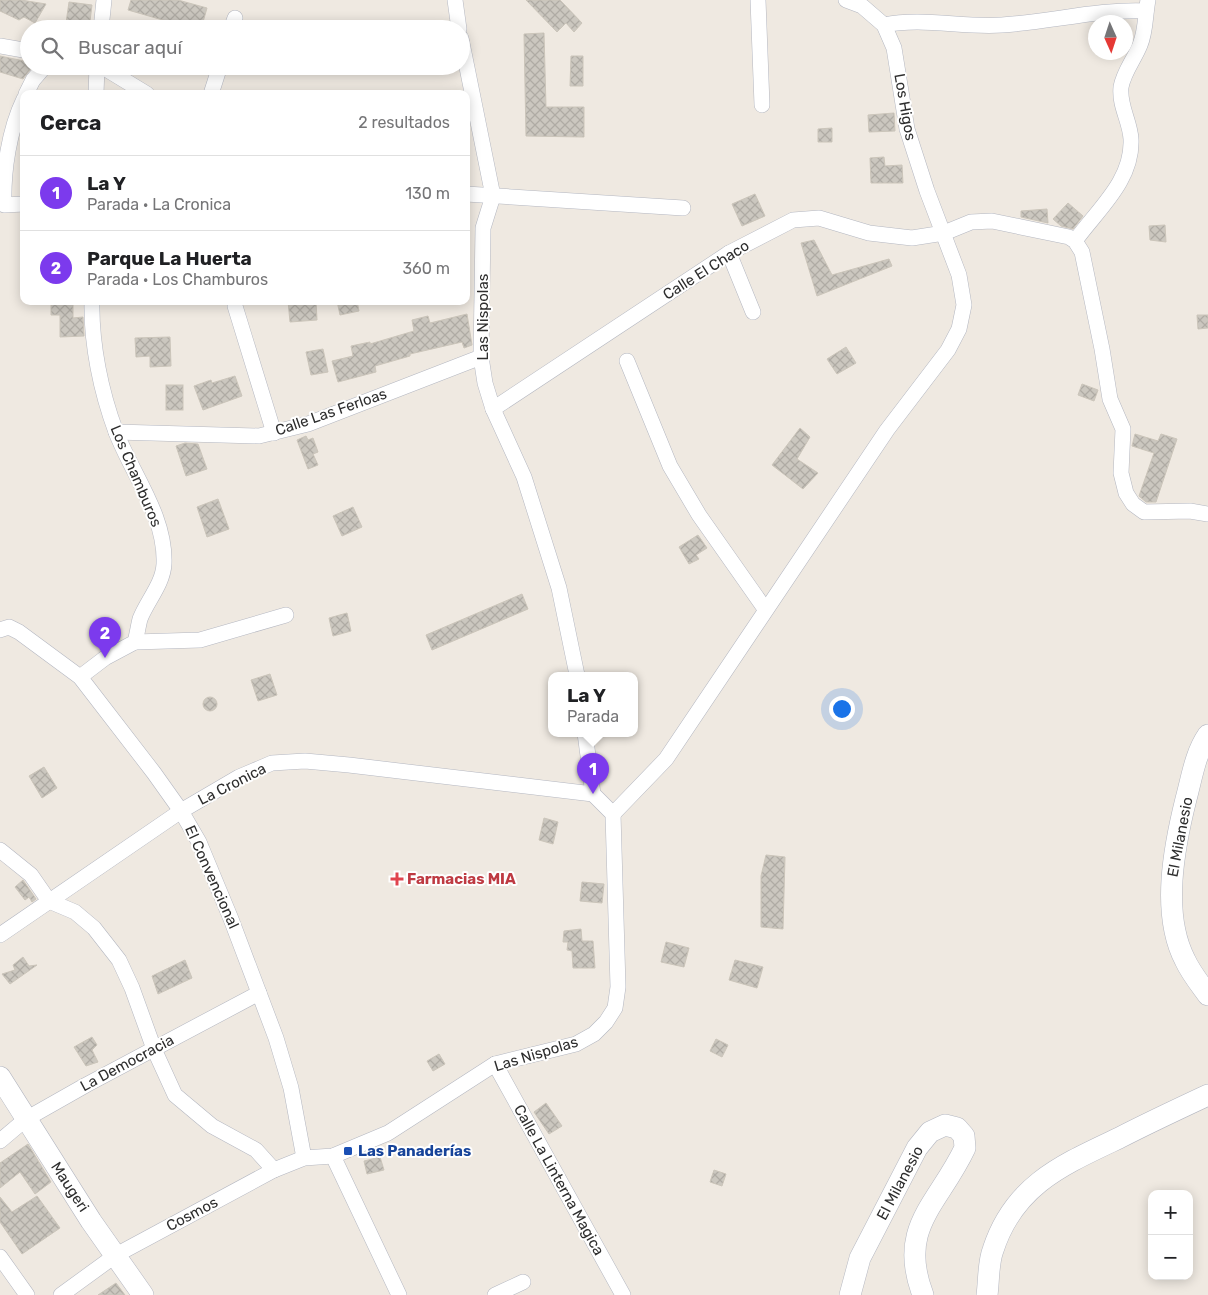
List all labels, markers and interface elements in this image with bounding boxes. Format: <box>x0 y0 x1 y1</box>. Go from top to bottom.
north arrow <box>1088 15 1133 60</box>
search box <box>20 20 470 75</box>
icon: search <box>38 34 66 62</box>
text: Buscar aquí <box>78 36 182 59</box>
street label: Los Higos <box>890 72 920 142</box>
text: Cerca <box>40 110 101 135</box>
text: 2 resultados <box>358 113 450 132</box>
text: La Y <box>87 172 126 195</box>
text: 1 <box>52 184 60 203</box>
text: 130 m <box>405 184 450 203</box>
text: Parada · La Cronica <box>87 195 231 214</box>
street label: Calle El Chaco <box>660 236 752 304</box>
text: Parque La Huerta <box>87 247 252 270</box>
text: 2 <box>51 259 61 278</box>
text: 360 m <box>402 259 450 278</box>
text: Parada · Los Chamburos <box>87 270 268 289</box>
street label: Las Nispolas <box>474 273 492 360</box>
street label: Calle Las Ferloas <box>273 384 389 439</box>
street label: Los Chamburos <box>106 422 166 530</box>
pin: 2 <box>89 617 121 658</box>
popup <box>548 672 638 737</box>
text: La Y <box>567 684 606 707</box>
your location <box>829 696 855 722</box>
text: Parada <box>567 707 619 726</box>
pin: 1 <box>577 753 609 794</box>
street label: La Cronica <box>195 759 269 809</box>
street label: El Milanesio <box>1163 795 1197 879</box>
street label: El Convencional <box>181 823 243 931</box>
place label: Farmacias MIA <box>407 870 516 888</box>
marker: Farmacias MIA <box>391 873 403 885</box>
street label: La Democracia <box>77 1031 177 1095</box>
street label: Las Nispolas <box>492 1033 581 1075</box>
street label: Calle La Linterna Magica <box>510 1102 608 1258</box>
place label: Las Panaderías <box>358 1142 471 1160</box>
street label: El Milanesio <box>873 1143 927 1223</box>
marker: Las Panaderías <box>342 1145 354 1157</box>
street label: Maugeri <box>47 1159 93 1215</box>
map controls <box>1148 1190 1193 1280</box>
button: + <box>1148 1190 1193 1235</box>
street label: Cosmos <box>163 1193 221 1235</box>
button: − <box>1148 1235 1193 1280</box>

